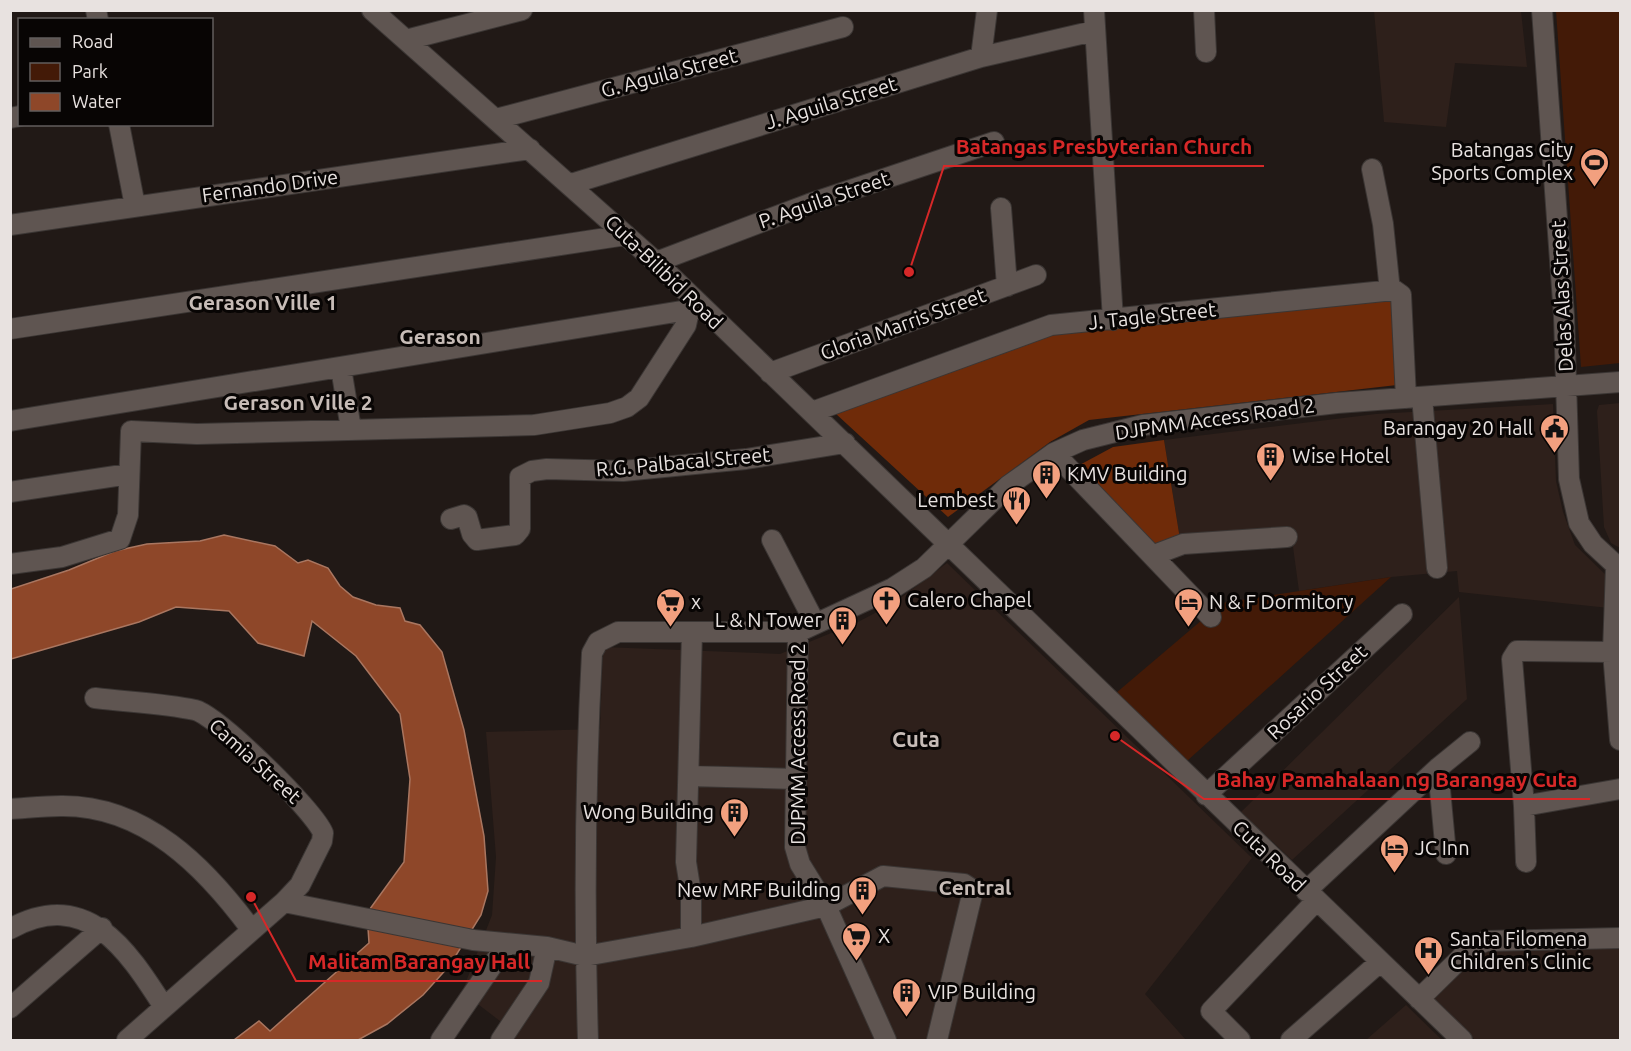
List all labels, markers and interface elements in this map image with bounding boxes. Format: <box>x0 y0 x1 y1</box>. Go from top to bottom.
legend <box>18 18 213 126</box>
text: Road <box>72 31 114 51</box>
street label: G. Aguila Street <box>598 43 740 102</box>
text: Park <box>72 61 108 81</box>
street label: J. Aguila Street <box>762 72 899 133</box>
text: Water <box>72 91 122 111</box>
callout: Batangas Presbyterian Church <box>944 127 1264 166</box>
text: Batangas Presbyterian Church <box>956 134 1252 158</box>
place label: Batangas City Sports Complex <box>1431 138 1573 184</box>
sports icon: Batangas City Sports Complex <box>1578 146 1610 188</box>
street label: Fernando Drive <box>200 165 340 206</box>
street label: P. Aguila Street <box>756 166 892 233</box>
street label: Cuta-Bilibid Road <box>601 210 728 333</box>
street label: Delas Alas Street <box>1546 220 1577 372</box>
street label: Gloria Marris Street <box>817 283 989 364</box>
district label: Gerason Ville 1 <box>188 290 338 314</box>
street label: J. Tagle Street <box>1087 297 1217 334</box>
district label: Gerason <box>399 324 481 348</box>
district label: Gerason Ville 2 <box>223 390 373 414</box>
street label: DJPMM Access Road 2 <box>1114 393 1316 444</box>
public building icon: Barangay 20 Hall <box>1538 412 1570 454</box>
place label: Barangay 20 Hall <box>1383 416 1533 439</box>
building icon: Wise Hotel <box>1255 440 1287 482</box>
street label: R.G. Palbacal Street <box>595 442 771 481</box>
place label: Wise Hotel <box>1292 444 1390 467</box>
building icon: KMV Building <box>1030 458 1062 500</box>
place label: KMV Building <box>1067 462 1188 485</box>
restaurant icon: Lembest <box>1000 484 1032 526</box>
place label: Lembest <box>917 488 995 511</box>
church icon: Calero Chapel <box>870 584 902 626</box>
supermarket icon: x <box>654 586 686 628</box>
hotel icon: N & F Dormitory <box>1172 586 1204 628</box>
place label: Calero Chapel <box>907 588 1032 611</box>
place label: x <box>691 590 701 613</box>
place label: N & F Dormitory <box>1209 590 1354 613</box>
building icon: L & N Tower <box>827 604 859 646</box>
place label: L & N Tower <box>715 608 822 631</box>
street label: Rosario Street <box>1262 640 1371 744</box>
street label: DJPMM Access Road 2 <box>786 643 809 845</box>
street label: Camia Street <box>205 713 306 808</box>
district label: Cuta <box>892 726 940 751</box>
callout: Bahay Pamahalaan ng Barangay Cuta <box>1204 760 1590 799</box>
text: Bahay Pamahalaan ng Barangay Cuta <box>1216 767 1578 791</box>
building icon: Wong Building <box>719 796 751 838</box>
place label: Wong Building <box>583 800 714 823</box>
street label: Cuta Road <box>1228 815 1311 896</box>
hotel icon: JC Inn <box>1378 832 1410 874</box>
place label: JC Inn <box>1415 836 1470 859</box>
building icon: New MRF Building <box>846 874 878 916</box>
district label: Central <box>939 875 1011 899</box>
place label: New MRF Building <box>677 878 841 901</box>
supermarket icon: X <box>841 920 873 962</box>
place label: X <box>878 924 890 947</box>
place label: Santa Filomena Children's Clinic <box>1450 927 1591 973</box>
hospital icon: Santa Filomena Children's Clinic <box>1413 934 1445 976</box>
callout: Malitam Barangay Hall <box>296 942 542 981</box>
text: Malitam Barangay Hall <box>308 949 530 973</box>
building icon: VIP Building <box>891 976 923 1018</box>
place label: VIP Building <box>928 980 1036 1003</box>

